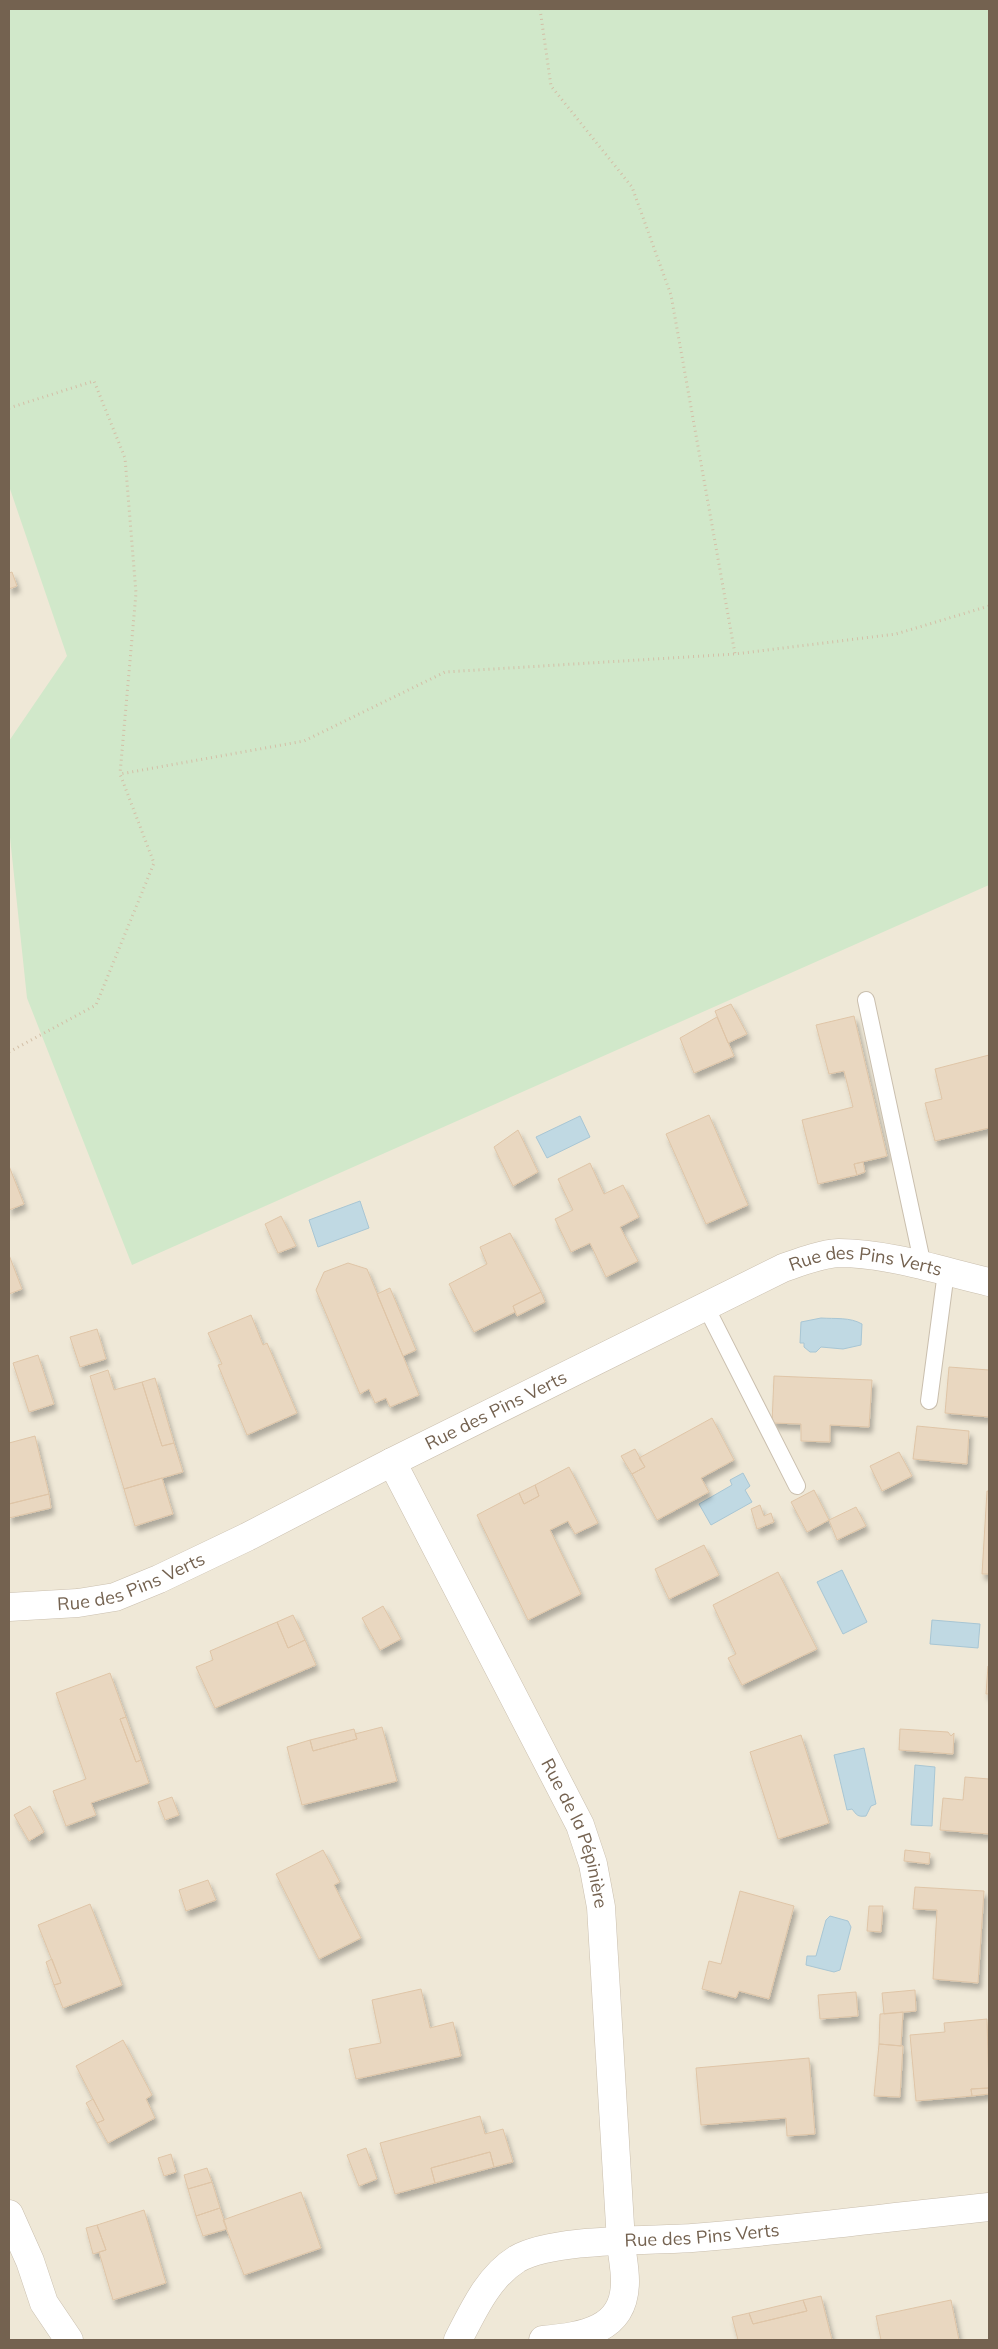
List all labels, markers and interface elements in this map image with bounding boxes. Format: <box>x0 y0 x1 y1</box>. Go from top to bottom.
street label: Rue des Pins Verts <box>785 1241 945 1281</box>
street label: Rue des Pins Verts <box>421 1365 571 1455</box>
street label: Rue des Pins Verts <box>57 1547 209 1615</box>
street label: Rue de la Pépinière <box>536 1754 613 1910</box>
street label: Rue des Pins Verts <box>624 2218 781 2251</box>

